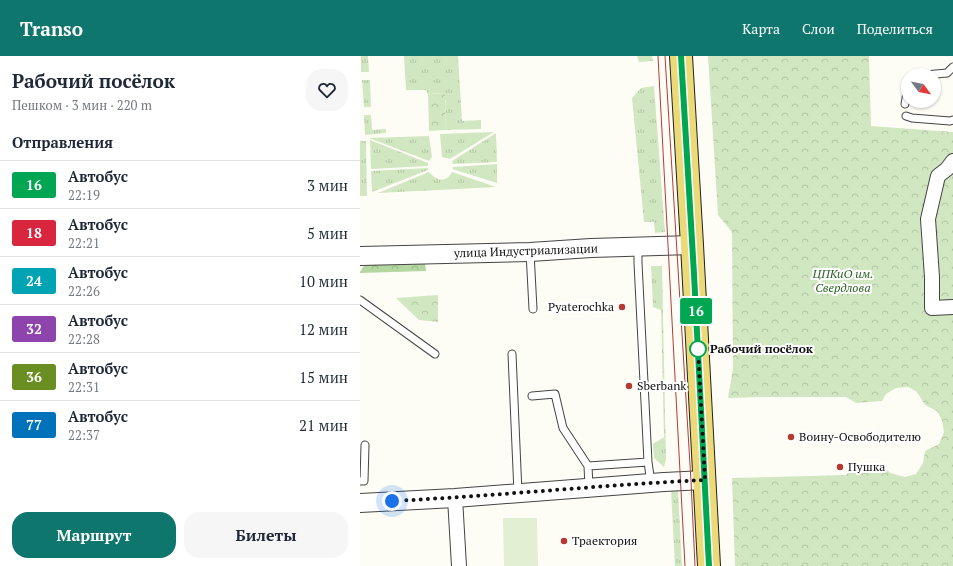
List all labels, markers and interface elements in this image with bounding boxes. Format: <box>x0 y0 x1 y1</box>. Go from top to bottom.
text: Transo <box>20 16 83 41</box>
text: Карта <box>742 19 780 38</box>
text: Слои <box>802 19 835 38</box>
text: Поделиться <box>857 19 933 38</box>
text: Рабочий посёлок <box>12 68 175 93</box>
north arrow <box>901 68 941 108</box>
map controls <box>901 68 941 108</box>
button: heart <box>306 69 348 111</box>
text: Пешком · 3 мин · 220 m <box>12 96 152 114</box>
text: Отправления <box>12 132 113 152</box>
text: Автобус <box>68 166 128 186</box>
text: 16 <box>26 175 42 194</box>
text: 3 мин <box>307 175 348 195</box>
text: 22:19 <box>68 186 100 204</box>
text: Автобус <box>68 214 128 234</box>
text: 18 <box>26 223 42 242</box>
text: 5 мин <box>307 223 348 243</box>
text: 22:21 <box>68 234 100 252</box>
street label: улица Индустриализации <box>453 240 598 261</box>
text: Автобус <box>68 262 128 282</box>
park label: ЦПКиО им. Свердлова <box>811 266 874 295</box>
text: 24 <box>26 271 42 290</box>
text: 10 мин <box>299 271 348 291</box>
text: 22:26 <box>68 282 100 300</box>
line badge: 16 <box>678 298 714 324</box>
place label: Pyaterochka <box>548 299 614 314</box>
text: 16 <box>688 301 704 320</box>
marker: Pyaterochka <box>617 302 627 312</box>
text: Автобус <box>68 310 128 330</box>
text: 32 <box>26 319 42 338</box>
text: 12 мин <box>299 319 348 339</box>
text: 22:28 <box>68 330 100 348</box>
marker: Рабочий посёлок <box>689 340 707 358</box>
place label: Рабочий посёлок <box>710 341 814 356</box>
text: Автобус <box>68 358 128 378</box>
text: 36 <box>26 367 42 386</box>
text: 15 мин <box>299 367 348 387</box>
text: 22:31 <box>68 378 100 396</box>
place label: Sberbank <box>637 378 687 393</box>
marker: Sberbank <box>624 381 634 391</box>
text: Автобус <box>68 406 128 426</box>
text: 77 <box>26 415 42 434</box>
text: 21 мин <box>299 415 348 435</box>
text: 22:37 <box>68 426 100 444</box>
place label: Воину-Освободителю <box>799 429 921 444</box>
marker: Воину-Освободителю <box>786 432 796 442</box>
place label: Пушка <box>848 459 885 474</box>
marker: Пушка <box>835 462 845 472</box>
your location <box>382 491 402 511</box>
button: Маршрут <box>12 512 176 558</box>
button: Билеты <box>184 512 348 558</box>
place label: Траектория <box>572 533 637 548</box>
marker: Траектория <box>559 536 569 546</box>

